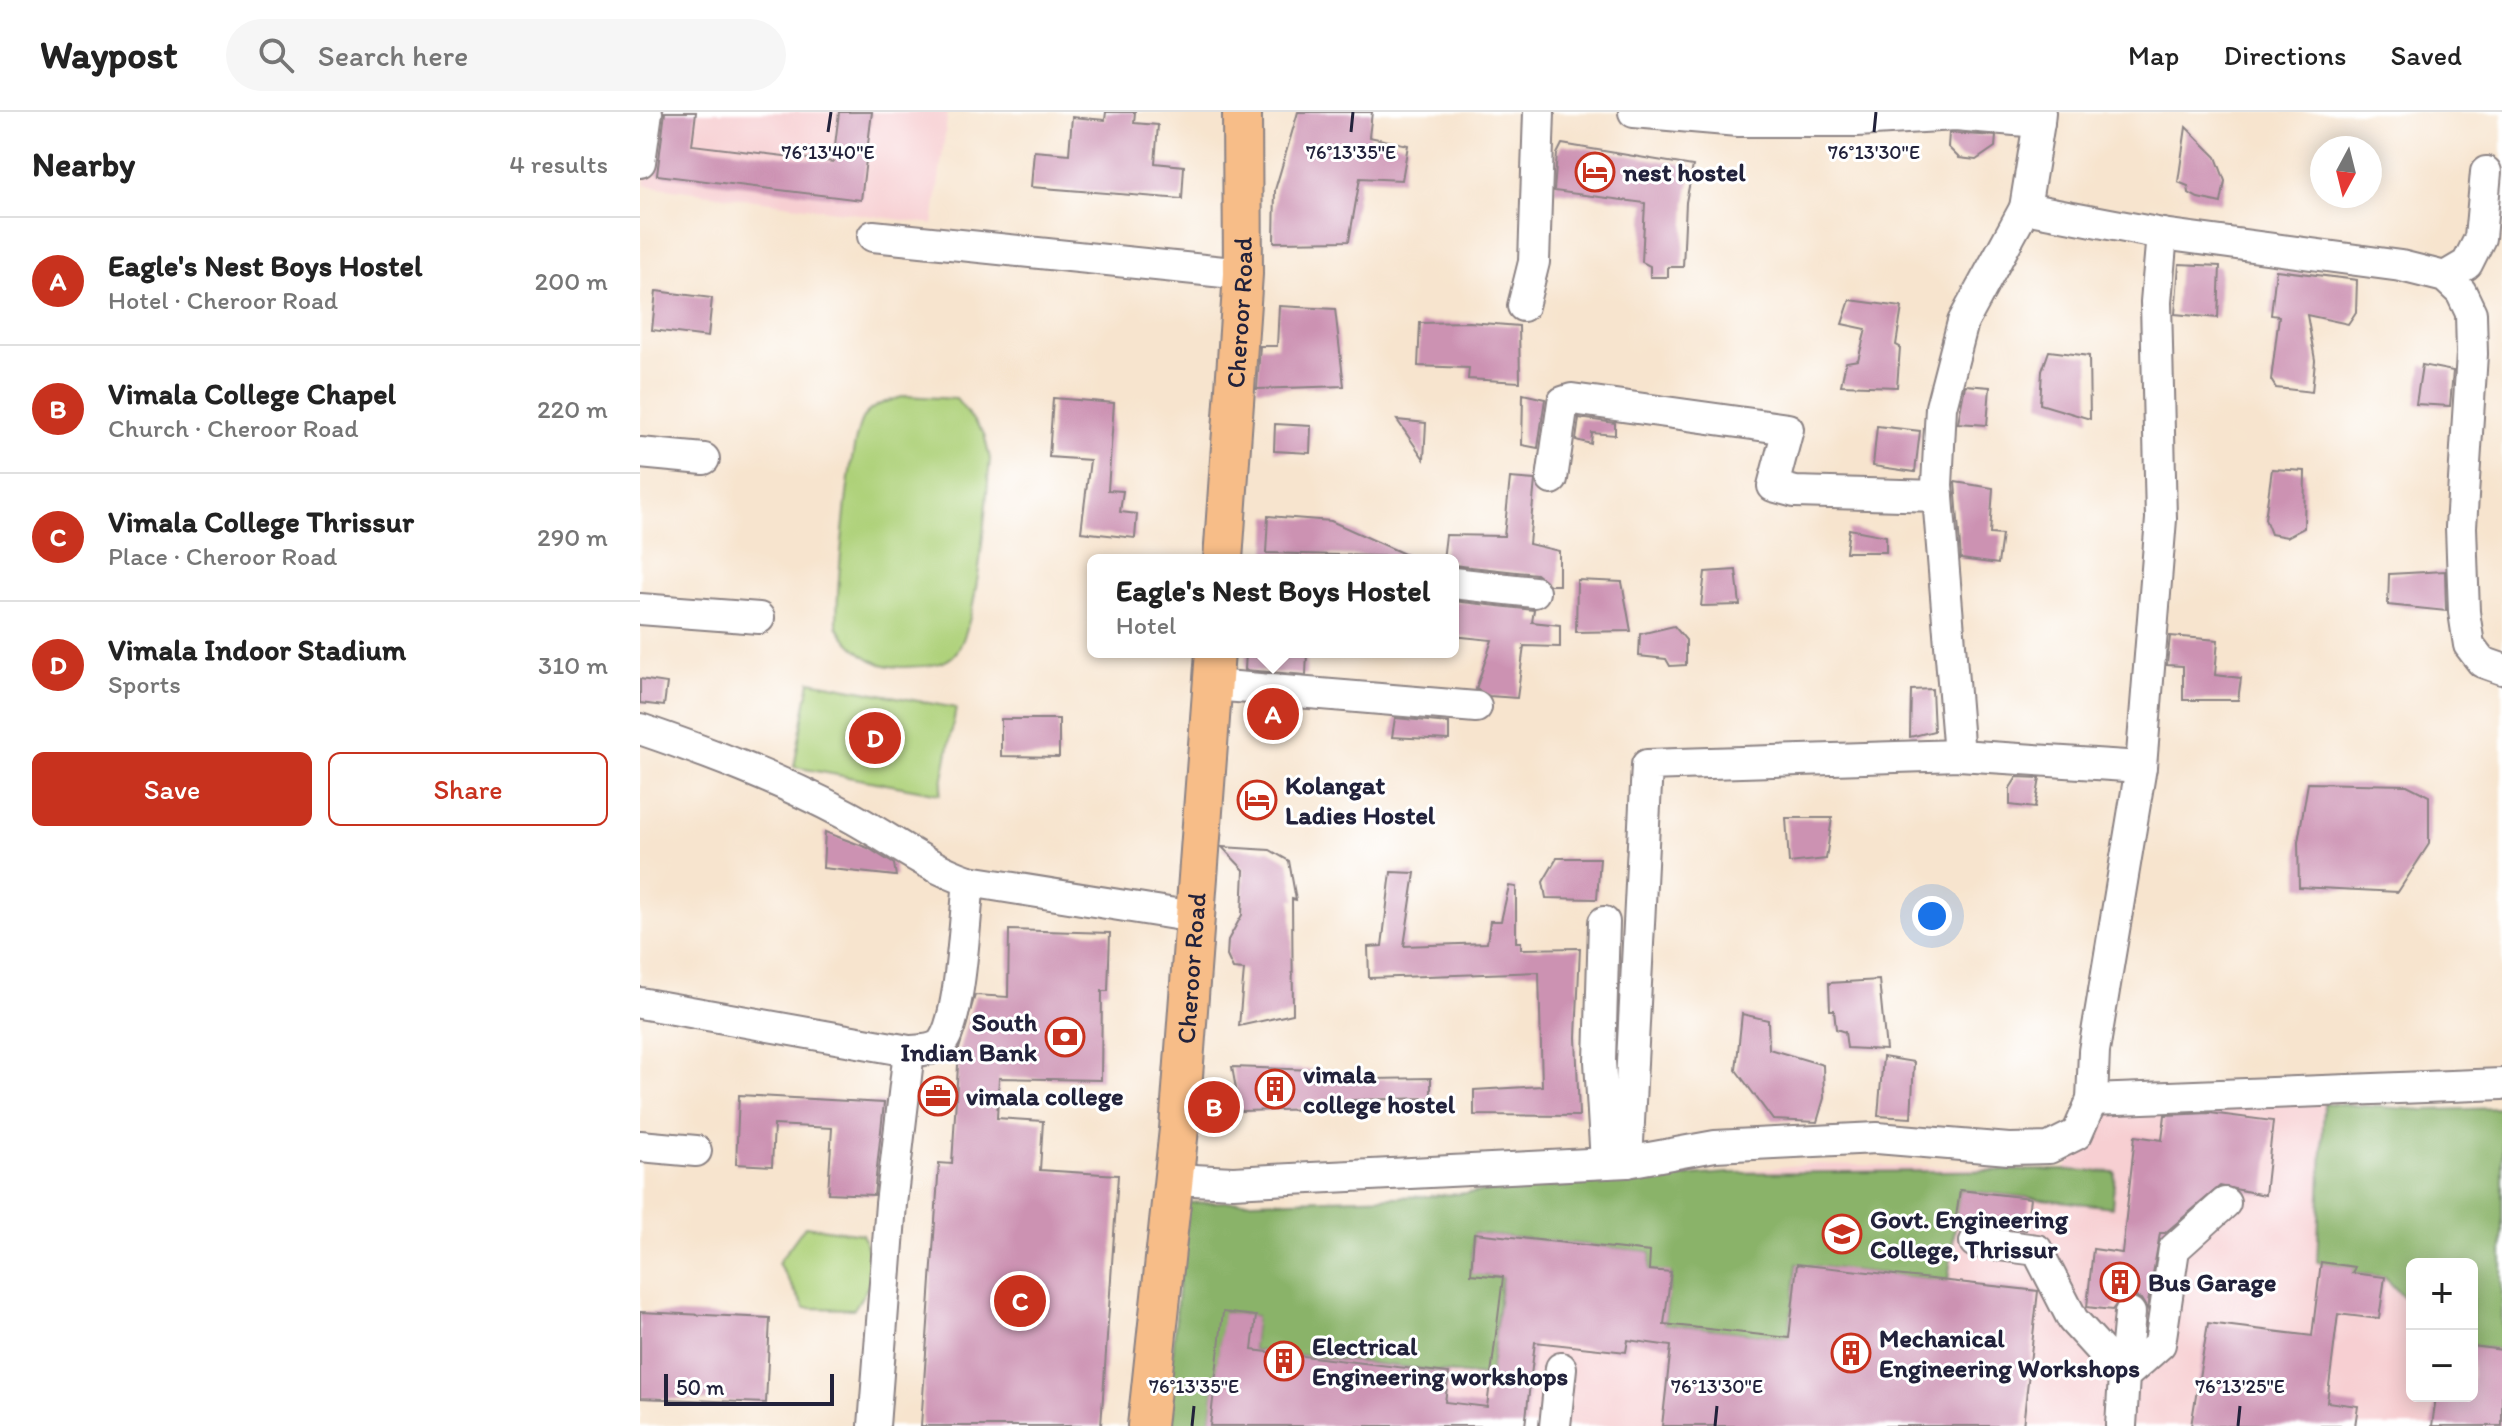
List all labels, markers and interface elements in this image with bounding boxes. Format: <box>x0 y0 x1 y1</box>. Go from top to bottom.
search box <box>226 19 786 91</box>
text: Waypost <box>40 32 178 78</box>
icon: search <box>254 33 298 77</box>
text: Search here <box>318 37 468 74</box>
text: Map <box>2128 38 2179 72</box>
text: Directions <box>2223 38 2347 72</box>
text: Saved <box>2391 38 2462 72</box>
north arrow <box>2310 136 2382 208</box>
text: 76°13'40"E <box>782 140 874 164</box>
text: 76°13'35"E <box>1306 140 1396 164</box>
text: 76°13'30"E <box>1828 140 1920 164</box>
text: Nearby <box>32 144 135 185</box>
text: 4 results <box>509 148 608 180</box>
hotel icon: nest hostel <box>1574 151 1616 193</box>
place label: nest hostel <box>1622 156 1746 188</box>
street label: Cheroor Road <box>1219 236 1259 389</box>
text: Eagle's Nest Boys Hostel <box>108 247 422 284</box>
text: A <box>50 265 66 297</box>
text: 200 m <box>535 265 608 297</box>
text: Hotel · Cheroor Road <box>108 284 338 316</box>
text: Vimala College Chapel <box>108 375 396 412</box>
text: B <box>50 393 66 425</box>
text: 220 m <box>537 393 608 425</box>
text: Church · Cheroor Road <box>108 412 359 444</box>
text: Vimala College Thrissur <box>108 503 414 540</box>
text: C <box>50 521 66 553</box>
text: 290 m <box>537 521 608 553</box>
text: Place · Cheroor Road <box>108 540 337 572</box>
popup <box>1087 554 1459 658</box>
text: Eagle's Nest Boys Hostel <box>1116 572 1430 609</box>
text: Hotel <box>1116 609 1176 641</box>
text: Vimala Indoor Stadium <box>108 631 406 668</box>
text: D <box>49 649 67 681</box>
text: 310 m <box>538 649 608 681</box>
text: Sports <box>108 668 181 700</box>
pin: A <box>1247 684 1299 744</box>
pin: D <box>849 708 901 768</box>
button: Save <box>32 752 312 826</box>
button: Share <box>328 752 608 826</box>
place label: Kolangat Ladies Hostel <box>1285 769 1436 831</box>
hotel icon: Kolangat Ladies Hostel <box>1236 779 1278 821</box>
street label: Cheroor Road <box>1169 891 1213 1045</box>
your location <box>1912 896 1952 936</box>
place label: South Indian Bank <box>900 1006 1038 1068</box>
bank icon: South Indian Bank <box>1044 1016 1086 1058</box>
place label: vimala college hostel <box>1303 1058 1456 1120</box>
building icon: vimala college hostel <box>1254 1068 1296 1110</box>
office icon: vimala college <box>917 1075 959 1117</box>
pin: B <box>1188 1077 1240 1137</box>
place label: vimala college <box>966 1080 1124 1112</box>
place label: Govt. Engineering College, Thrissur <box>1870 1203 2069 1265</box>
school or university icon: Govt. Engineering College, Thrissur <box>1821 1213 1863 1255</box>
map controls <box>2406 1258 2478 1402</box>
button: + <box>2406 1258 2478 1330</box>
building icon: Bus Garage <box>2099 1261 2141 1303</box>
place label: Bus Garage <box>2148 1266 2276 1298</box>
pin: C <box>994 1271 1046 1331</box>
place label: Mechanical Engineering Workshops <box>1879 1322 2140 1384</box>
place label: Electrical Engineering workshops <box>1312 1330 1568 1392</box>
button: − <box>2406 1330 2478 1402</box>
building icon: Mechanical Engineering Workshops <box>1830 1332 1872 1374</box>
building icon: Electrical Engineering workshops <box>1263 1340 1305 1382</box>
scale bar <box>664 1370 834 1406</box>
text: 50 m <box>676 1374 725 1401</box>
text: 76°13'35"E <box>1149 1374 1239 1398</box>
text: 76°13'30"E <box>1671 1374 1763 1398</box>
text: 76°13'25"E <box>2195 1374 2285 1398</box>

